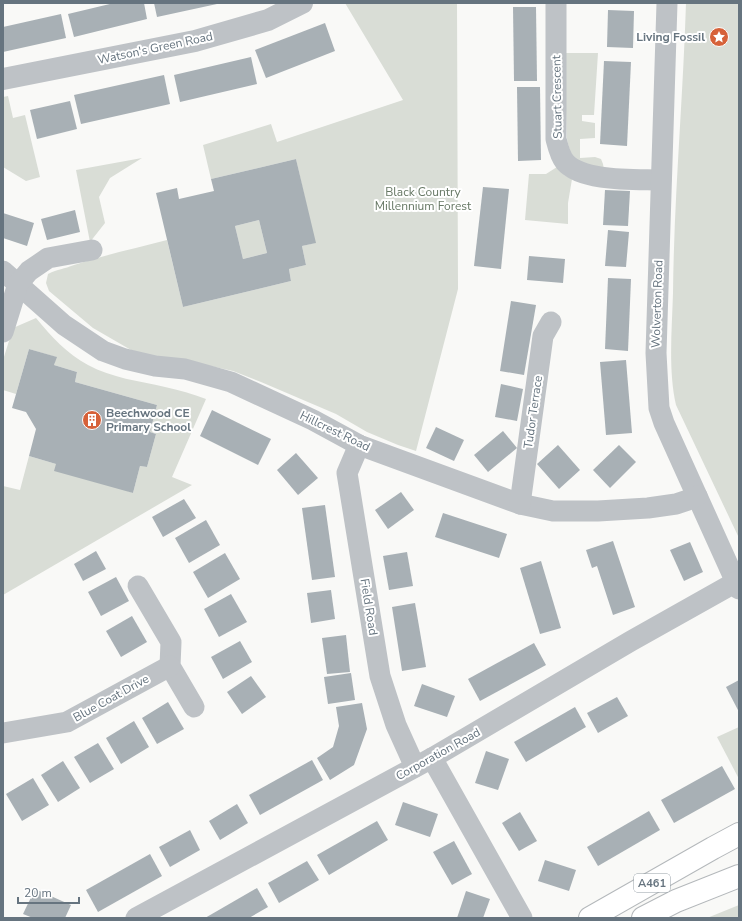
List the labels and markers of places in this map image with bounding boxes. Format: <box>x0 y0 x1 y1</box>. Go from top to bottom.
place icon: Living Fossil <box>708 26 730 48</box>
place label: Living Fossil <box>636 29 705 45</box>
place label: Beechwood CE Primary School <box>106 405 191 435</box>
building icon: Beechwood CE Primary School <box>81 409 103 431</box>

